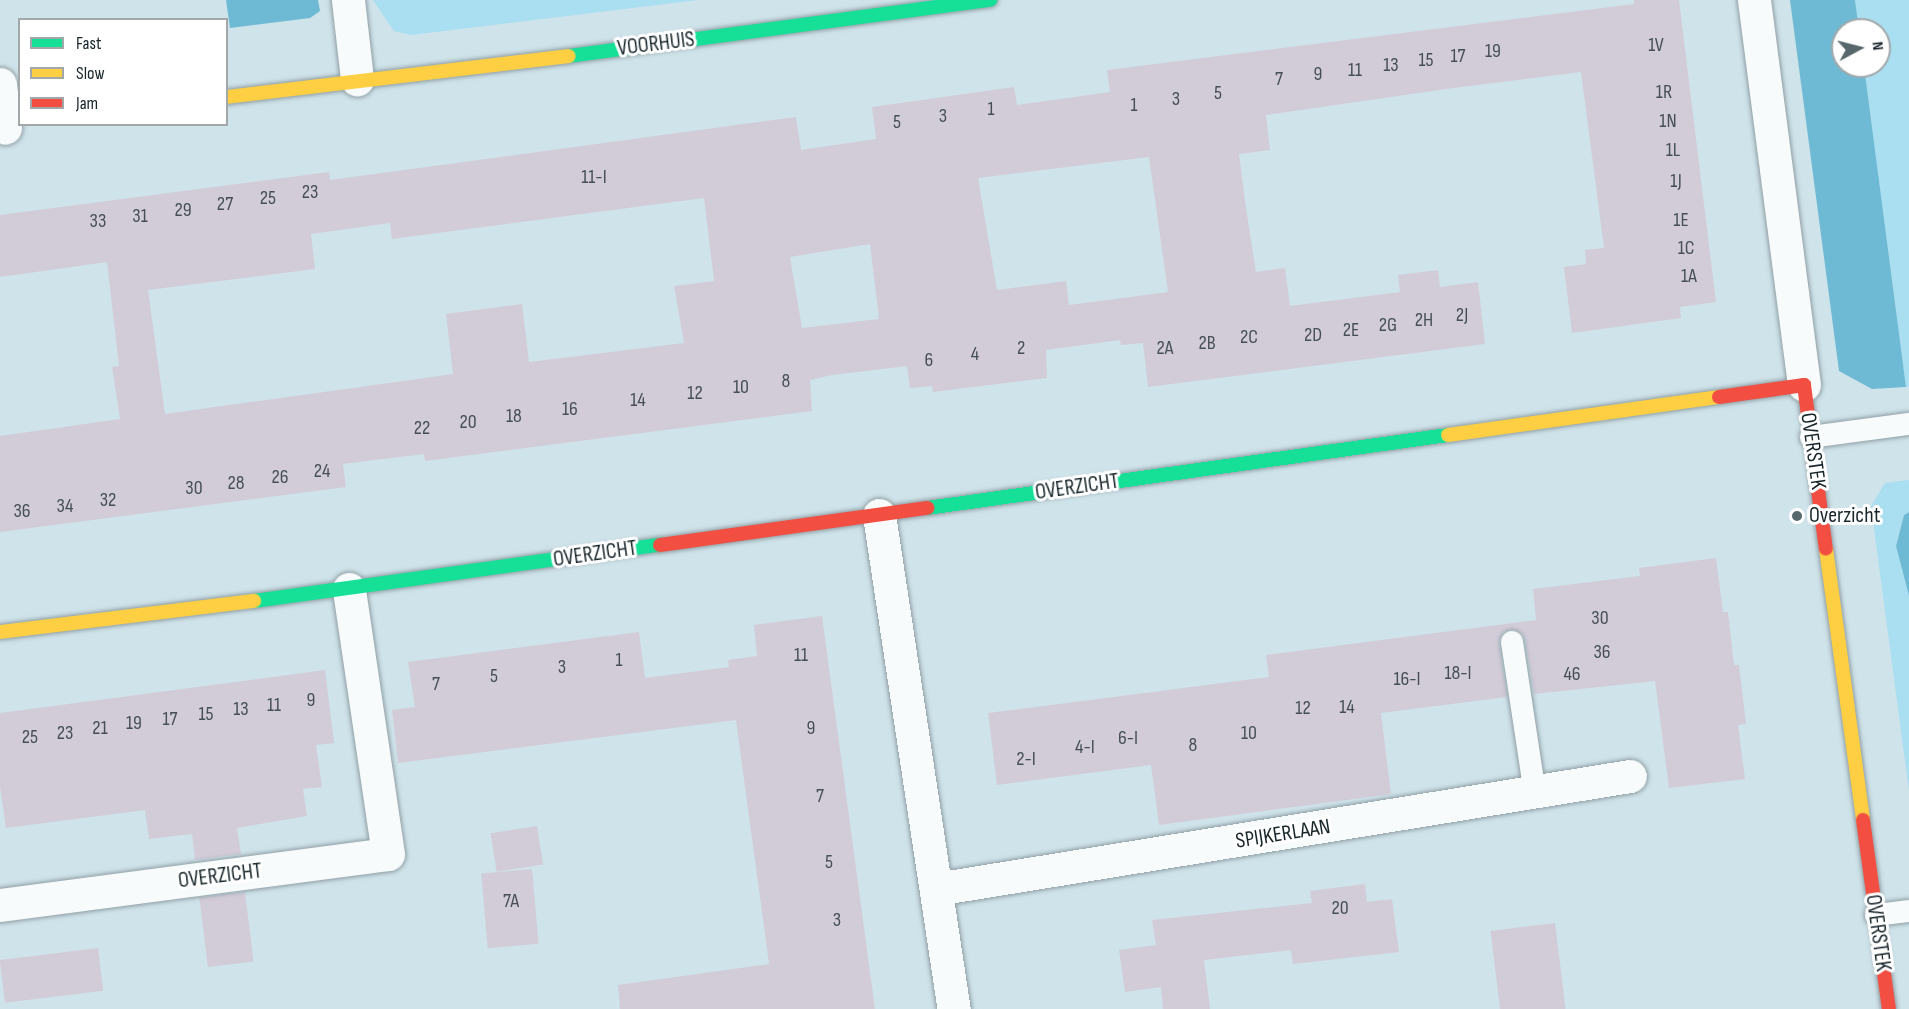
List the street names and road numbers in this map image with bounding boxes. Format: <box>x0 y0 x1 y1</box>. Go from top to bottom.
street label: VOORHUIS <box>616 26 696 62</box>
street label: OVERSTEK <box>1795 411 1831 491</box>
street label: OVERZICHT <box>1034 468 1120 506</box>
street label: OVERZICHT <box>552 535 638 573</box>
street label: SPIJKERLAAN <box>1234 813 1332 855</box>
street label: OVERZICHT <box>177 858 263 894</box>
street label: OVERSTEK <box>1860 893 1896 973</box>

